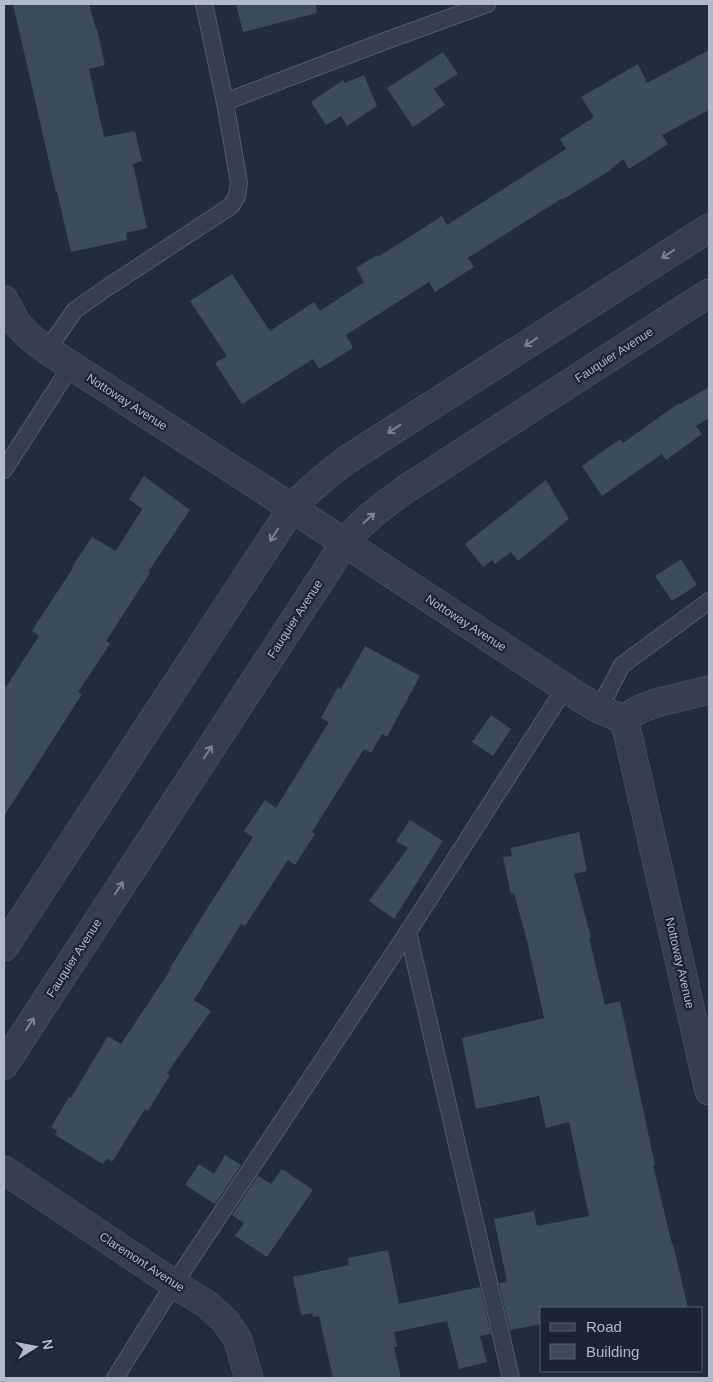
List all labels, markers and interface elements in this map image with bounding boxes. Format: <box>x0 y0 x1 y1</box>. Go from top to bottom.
one-way arrow <box>662 249 676 259</box>
street label: Fauquier Avenue <box>572 324 656 386</box>
one-way arrow <box>525 337 539 347</box>
street label: Nottoway Avenue <box>84 371 170 433</box>
one-way arrow <box>388 424 402 434</box>
one-way arrow <box>362 512 375 523</box>
one-way arrow <box>269 528 279 542</box>
street label: Fauquier Avenue <box>264 577 326 661</box>
street label: Nottoway Avenue <box>423 592 509 654</box>
one-way arrow <box>203 745 213 759</box>
one-way arrow <box>114 882 124 896</box>
street label: Fauquier Avenue <box>43 916 105 1000</box>
street label: Nottoway Avenue <box>663 916 697 1010</box>
one-way arrow <box>26 1018 36 1032</box>
street label: Claremont Avenue <box>97 1229 187 1295</box>
legend <box>540 1307 703 1372</box>
text: Road <box>586 1318 622 1335</box>
north arrow <box>10 1322 60 1372</box>
text: N <box>39 1338 57 1351</box>
text: Building <box>586 1343 639 1360</box>

